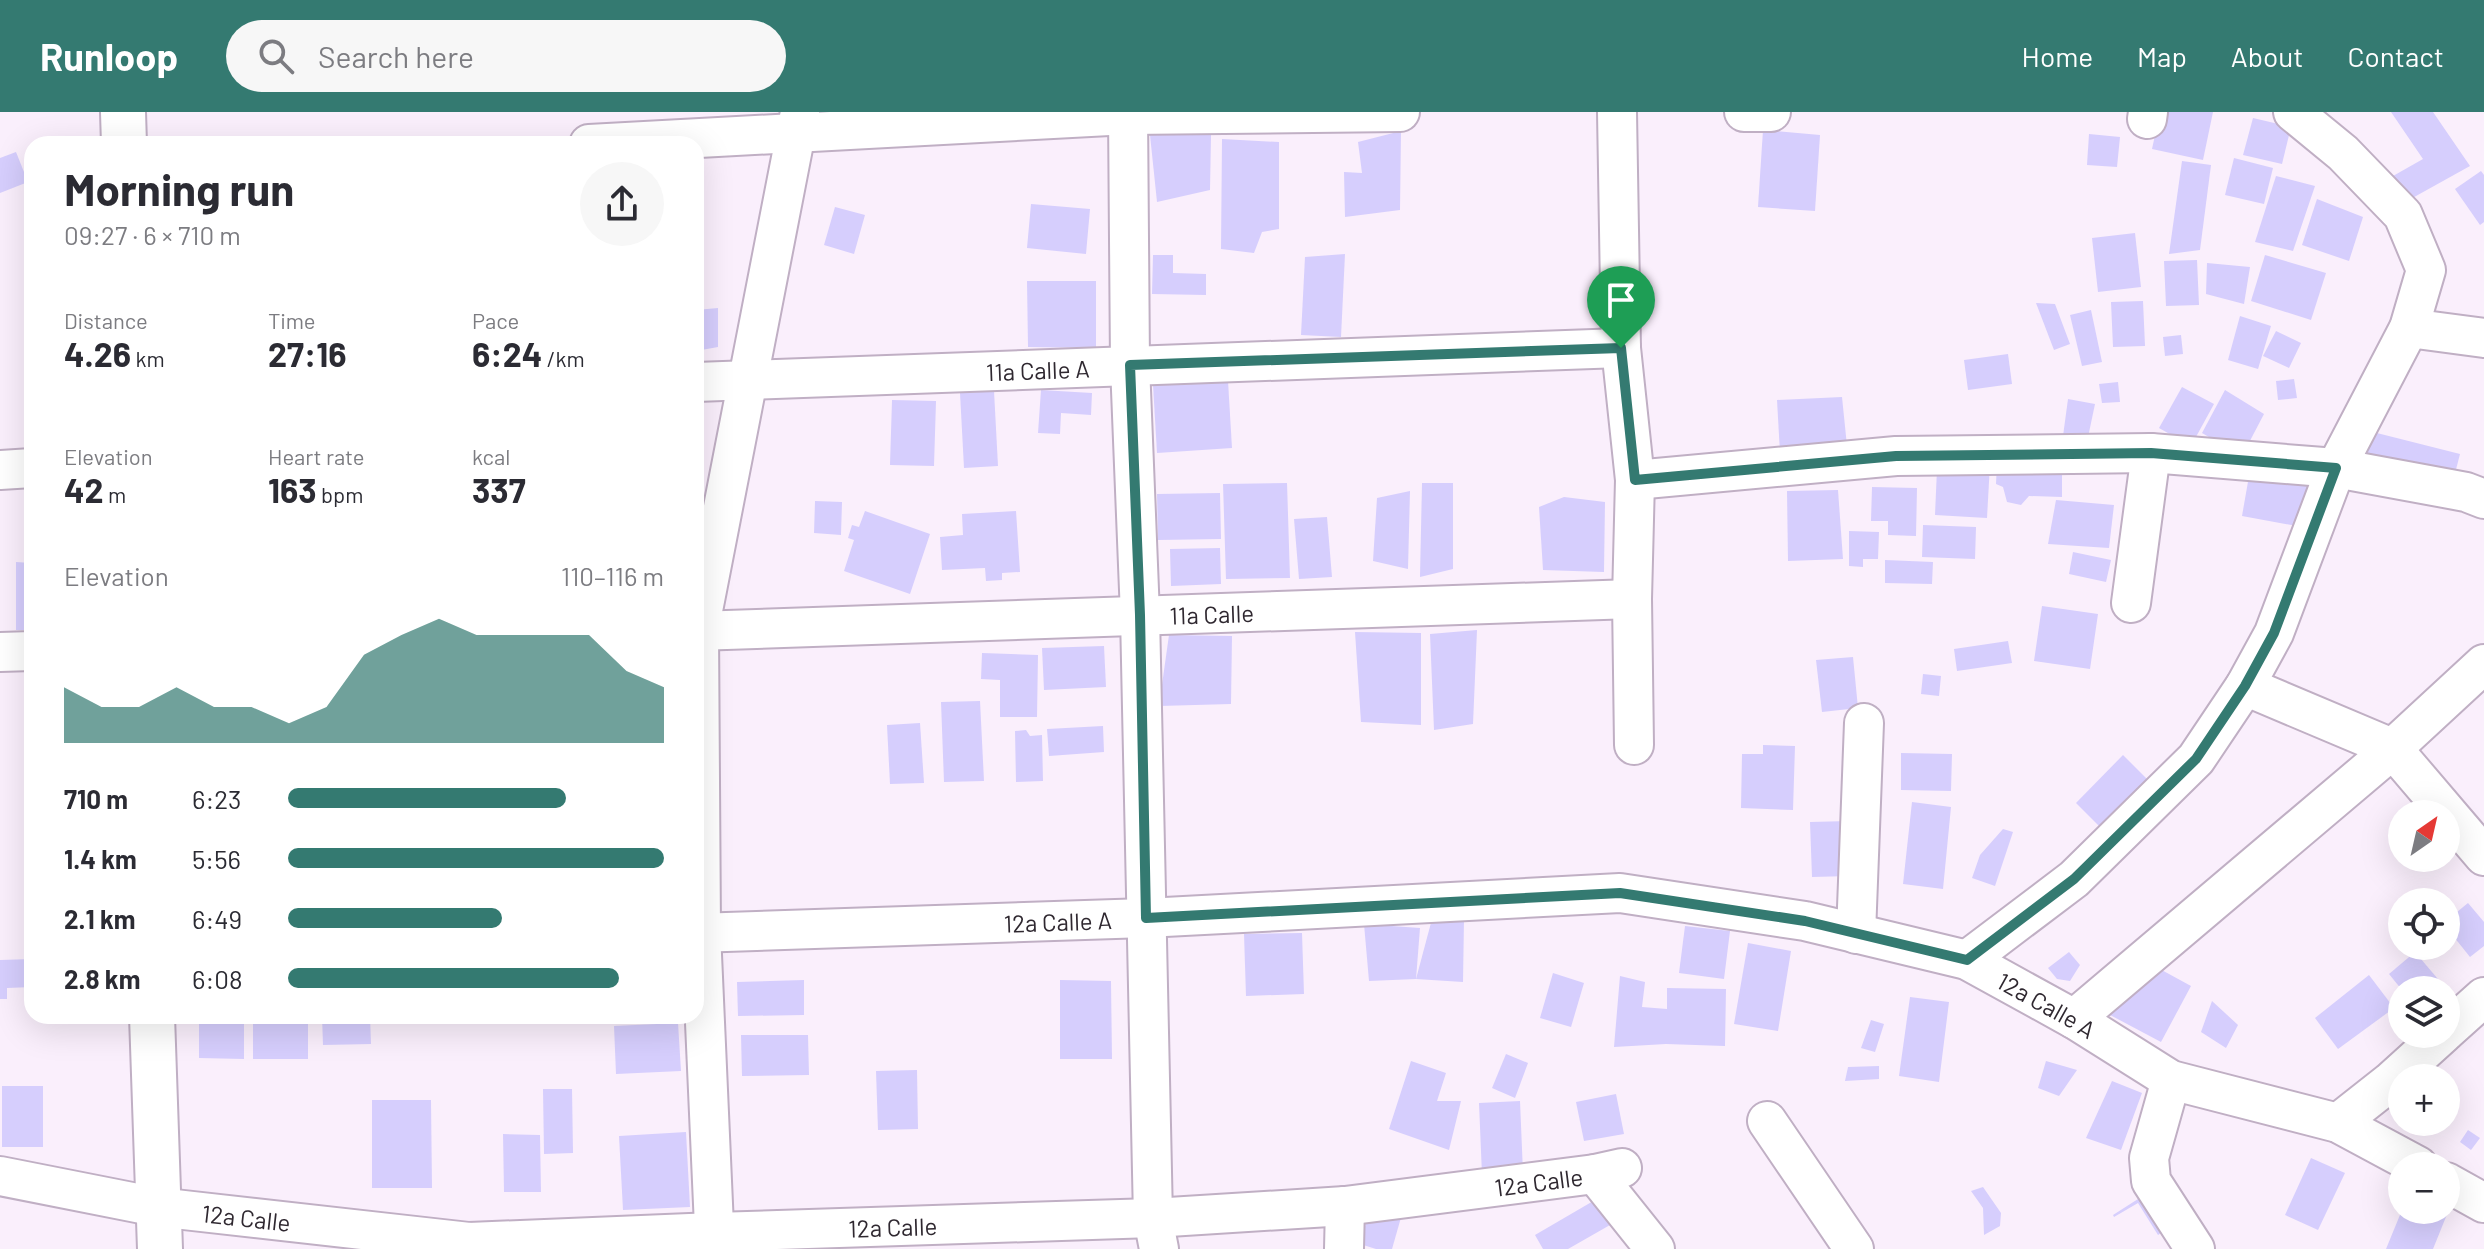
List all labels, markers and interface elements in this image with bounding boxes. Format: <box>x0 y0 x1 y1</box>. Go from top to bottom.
search box <box>226 20 786 92</box>
text: Runloop <box>40 33 178 79</box>
icon: search <box>254 34 298 78</box>
text: Search here <box>318 38 474 74</box>
text: Home <box>2022 39 2093 73</box>
text: Map <box>2137 39 2187 73</box>
text: About <box>2231 39 2303 73</box>
text: Contact <box>2347 39 2444 73</box>
text: Morning run <box>64 162 294 215</box>
button: share <box>580 162 664 246</box>
text: 09:27 · 6 × 710 m <box>64 219 241 250</box>
pin <box>1587 266 1655 348</box>
icon: arrive <box>1599 278 1643 322</box>
text: Distance <box>64 307 148 333</box>
text: Time <box>268 307 316 333</box>
text: Pace <box>472 307 519 333</box>
text: 4.26 <box>64 333 131 374</box>
text: 27:16 <box>268 333 347 374</box>
text: 6:24 <box>472 333 542 374</box>
text: km <box>131 345 165 371</box>
text: /km <box>542 345 585 371</box>
street label: 11a Calle A <box>985 353 1090 386</box>
text: Elevation <box>64 443 153 469</box>
text: Heart rate <box>268 443 365 469</box>
text: kcal <box>472 443 510 469</box>
text: 42 <box>64 469 104 510</box>
text: 163 <box>268 469 317 510</box>
text: 337 <box>472 469 526 510</box>
text: m <box>104 481 126 507</box>
text: bpm <box>317 481 363 507</box>
text: Elevation <box>64 560 169 591</box>
text: 110–116 m <box>561 560 664 591</box>
street label: 11a Calle <box>1169 597 1254 629</box>
text: 710 m <box>64 783 128 814</box>
text: 6:23 <box>192 783 241 814</box>
north arrow <box>2388 800 2460 872</box>
map controls <box>2388 800 2460 1224</box>
text: 1.4 km <box>64 843 137 874</box>
text: 5:56 <box>192 843 241 874</box>
button: locate <box>2388 888 2460 960</box>
text: 2.1 km <box>64 903 136 934</box>
text: 6:49 <box>192 903 242 934</box>
street label: 12a Calle A <box>1003 905 1112 937</box>
text: 2.8 km <box>64 963 140 994</box>
text: 6:08 <box>192 963 242 994</box>
street label: 12a Calle A <box>1993 965 2101 1044</box>
button: layers <box>2388 976 2460 1048</box>
button: + <box>2388 1064 2460 1136</box>
button: − <box>2388 1152 2460 1224</box>
street label: 12a Calle <box>1493 1161 1585 1201</box>
street label: 12a Calle <box>201 1198 292 1236</box>
street label: 12a Calle <box>848 1210 938 1242</box>

